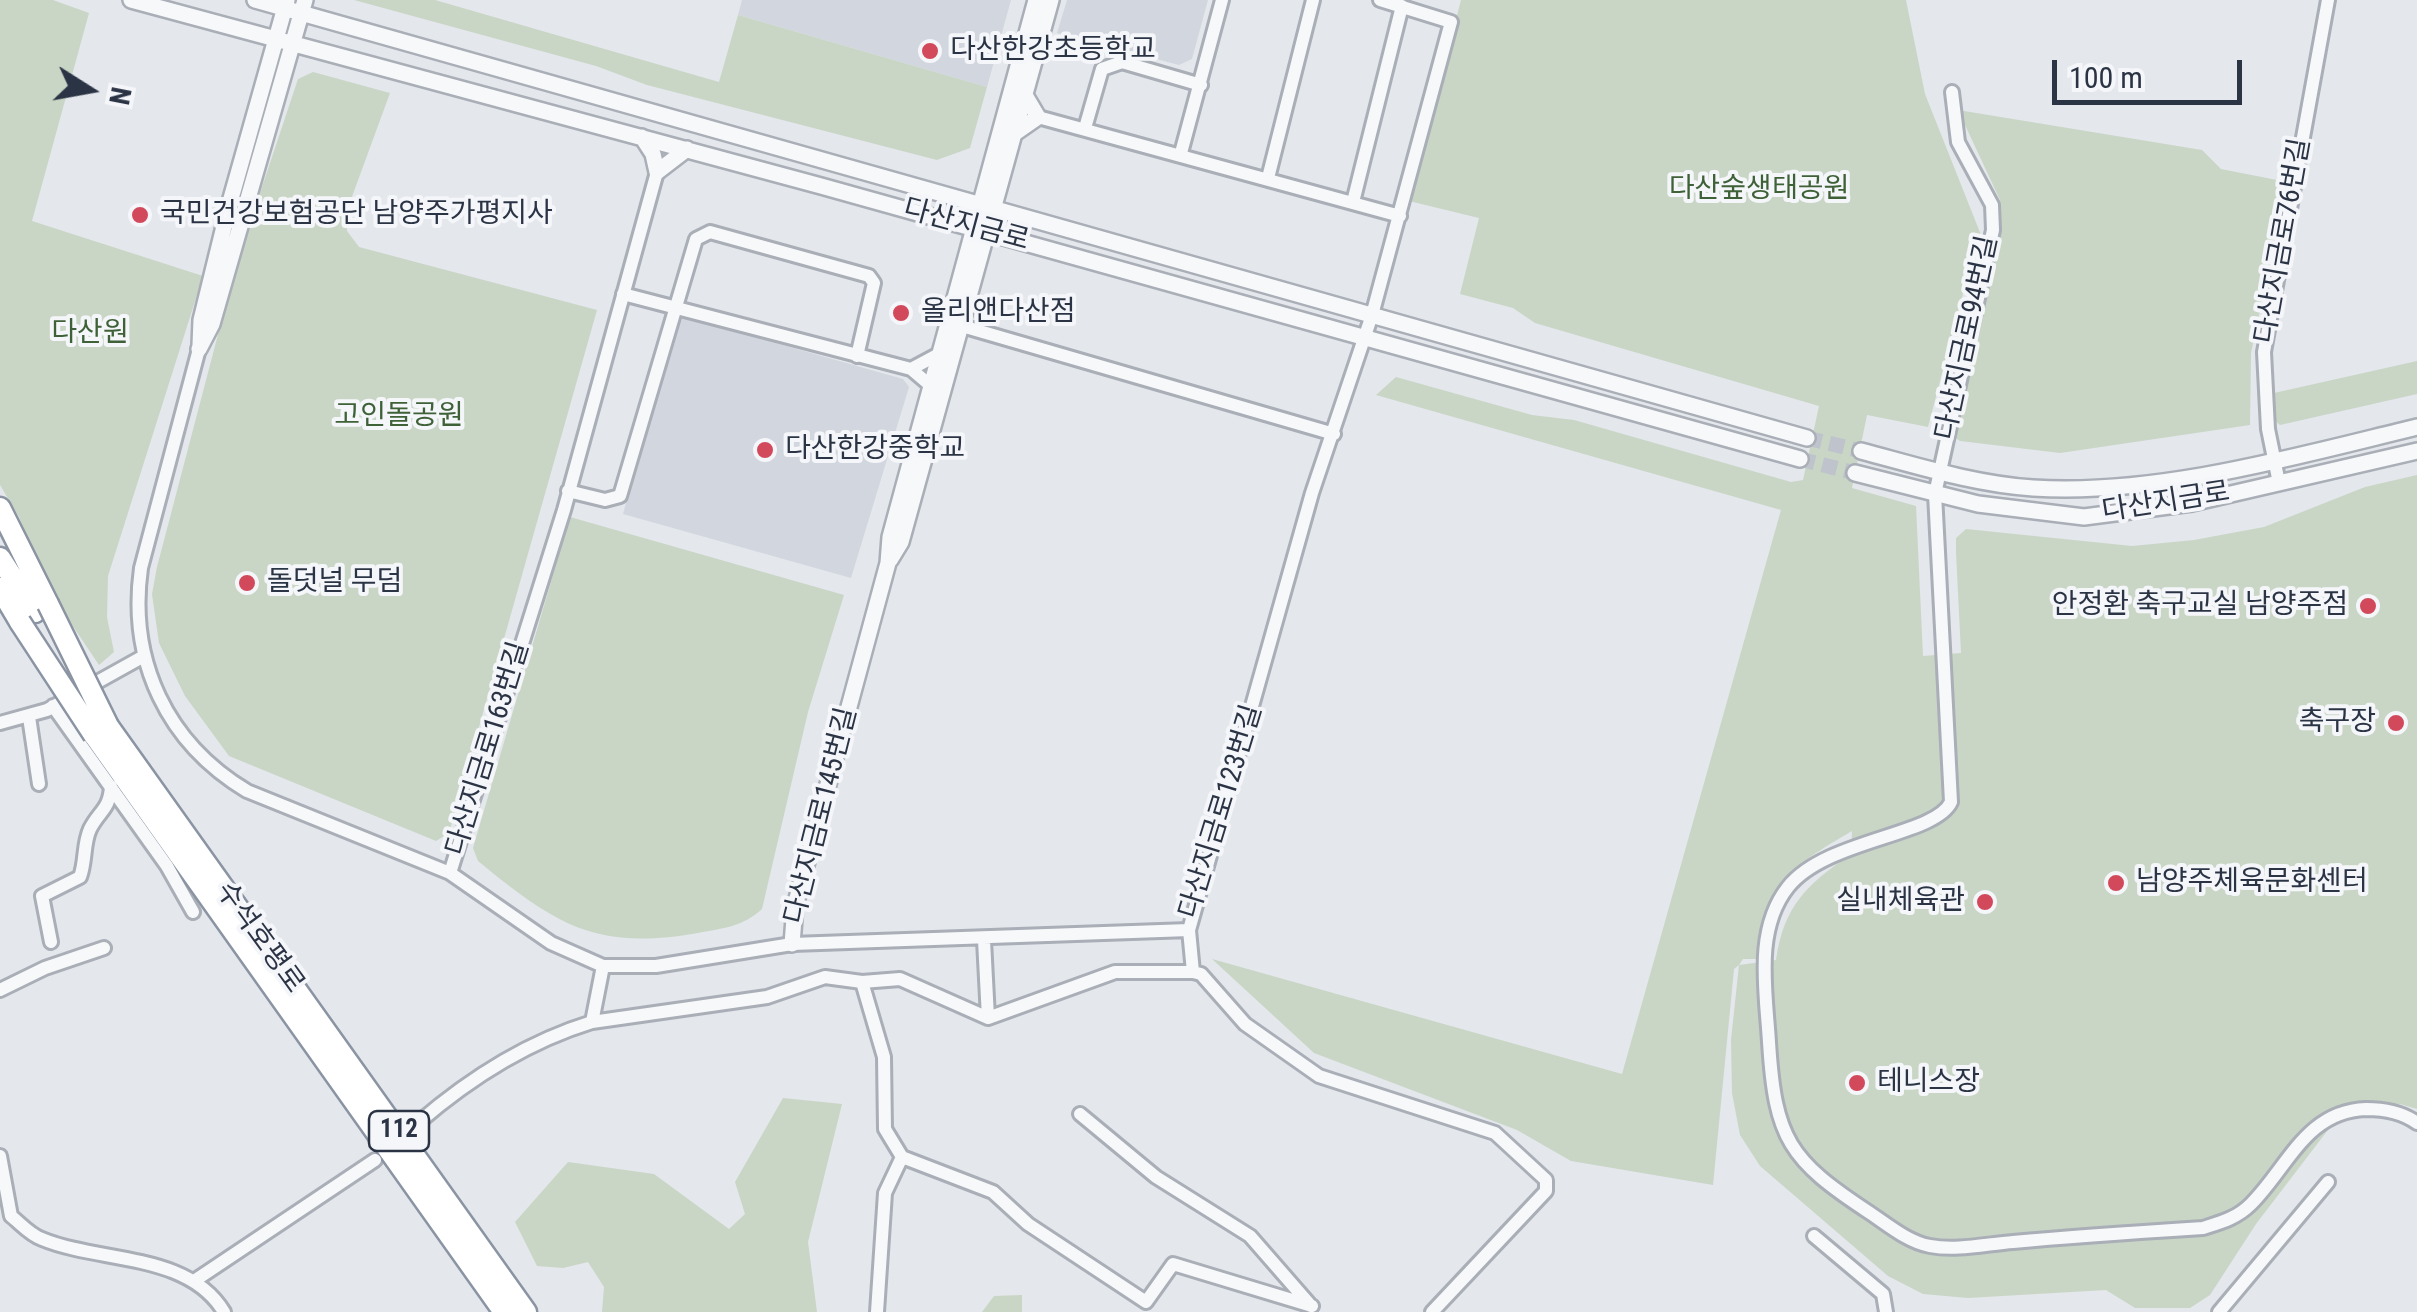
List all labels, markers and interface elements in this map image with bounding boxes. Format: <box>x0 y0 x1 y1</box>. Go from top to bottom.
place label: 다산한강초등학교 <box>950 34 1156 68</box>
north arrow <box>40 40 140 140</box>
marker: 다산한강초등학교 <box>919 40 941 62</box>
scale bar <box>2057 40 2247 102</box>
text: 100 m <box>2069 60 2143 95</box>
text: N <box>102 84 138 107</box>
street label: 다산지금로76번길 <box>2249 136 2319 346</box>
park label: 다산숲생태공원 <box>1669 173 1849 207</box>
street label: 다산지금로 <box>899 193 1033 259</box>
place label: 국민건강보험공단 남양주가평지사 <box>160 198 553 232</box>
marker: 국민건강보험공단 남양주가평지사 <box>129 204 151 226</box>
street label: 다산지금로94번길 <box>1930 233 2006 443</box>
place label: 올리앤다산점 <box>921 296 1076 330</box>
marker: 올리앤다산점 <box>890 302 912 324</box>
park label: 다산원 <box>51 317 129 351</box>
park label: 고인돌공원 <box>335 400 463 434</box>
place label: 다산한강중학교 <box>785 433 965 467</box>
marker: 다산한강중학교 <box>754 439 776 461</box>
street label: 다산지금로 <box>2100 476 2232 530</box>
place label: 돌덧널 무덤 <box>267 566 402 600</box>
marker: 돌덧널 무덤 <box>236 572 258 594</box>
place label: 안정환 축구교실 남양주점 <box>2052 589 2348 623</box>
marker: 안정환 축구교실 남양주점 <box>2357 595 2379 617</box>
street label: 다산지금로163번길 <box>441 638 537 860</box>
street label: 다산지금로123번길 <box>1174 701 1270 923</box>
street label: 다산지금로145번길 <box>779 704 865 928</box>
place label: 축구장 <box>2299 706 2376 740</box>
marker: 축구장 <box>2385 712 2407 734</box>
place label: 남양주체육문화센터 <box>2136 866 2368 900</box>
marker: 남양주체육문화센터 <box>2105 872 2127 894</box>
street label: 수석호평로 <box>208 876 310 1000</box>
place label: 실내체육관 <box>1836 885 1965 919</box>
marker: 실내체육관 <box>1974 891 1996 913</box>
place label: 테니스장 <box>1877 1066 1980 1100</box>
marker: 테니스장 <box>1846 1072 1868 1094</box>
road number: 112 <box>369 1111 429 1151</box>

